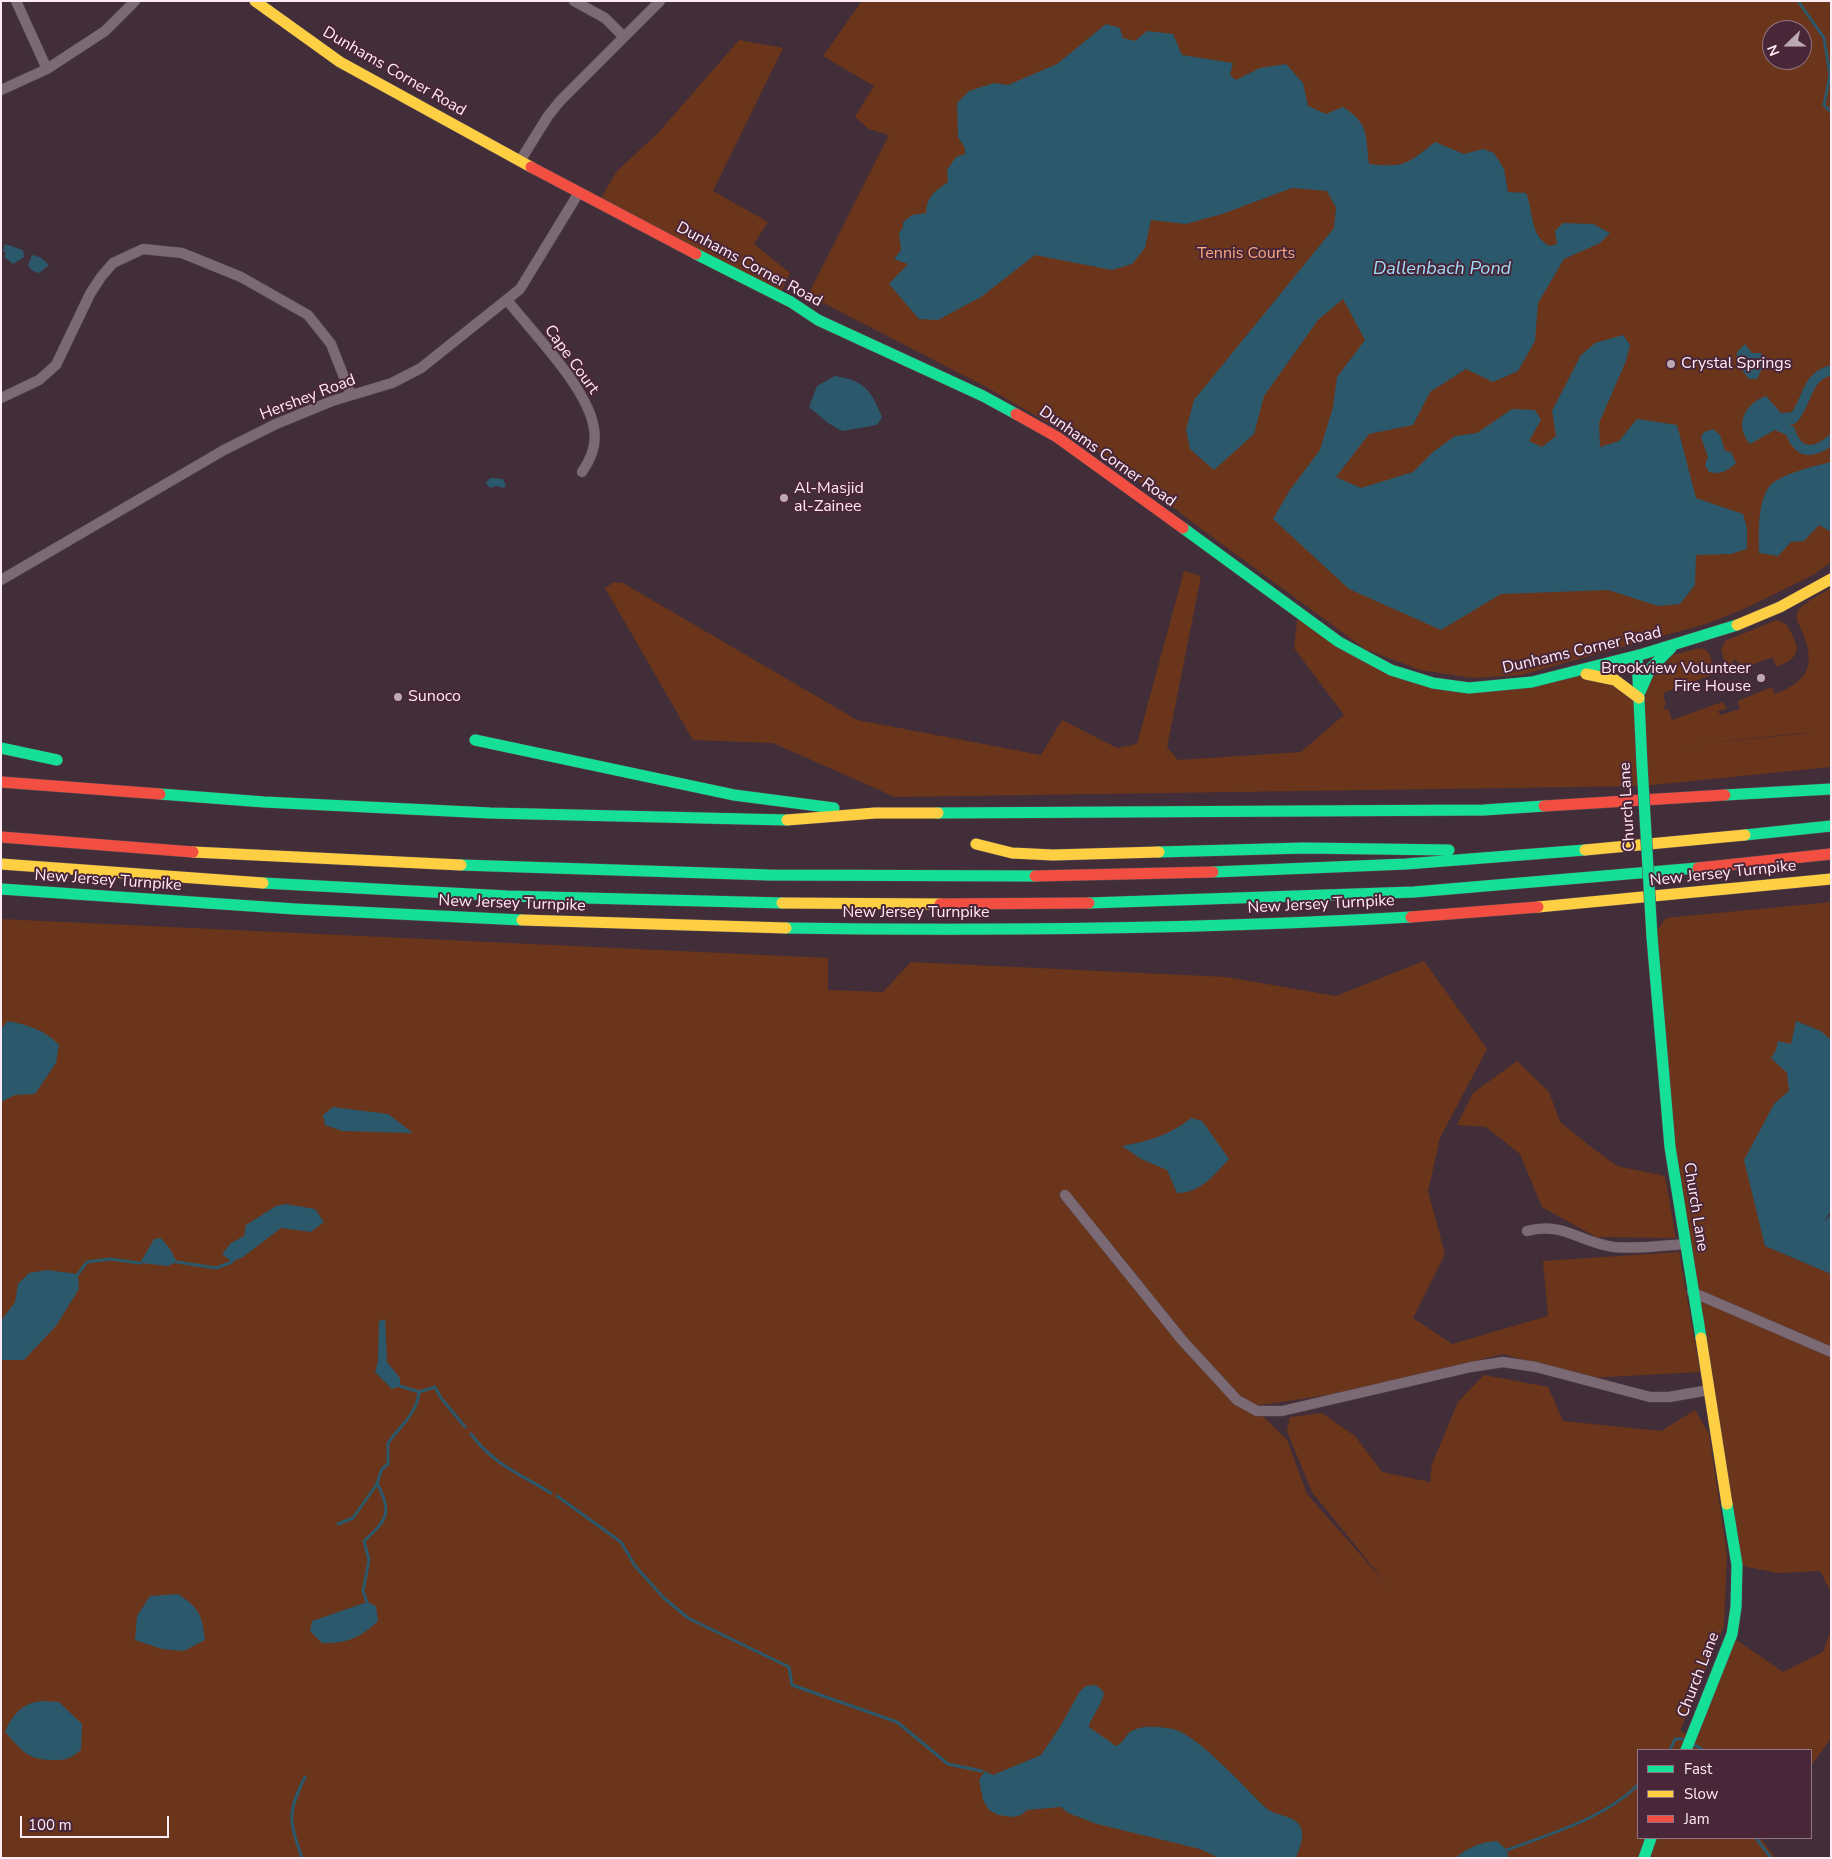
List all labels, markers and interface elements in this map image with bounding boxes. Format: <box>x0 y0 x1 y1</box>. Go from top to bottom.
north arrow <box>1762 20 1812 70</box>
street label: Dunhams Corner Road <box>319 23 469 121</box>
text: N <box>1763 42 1784 59</box>
street label: Dunhams Corner Road <box>673 218 825 312</box>
park label: Tennis Courts <box>1197 244 1295 264</box>
water label: Dallenbach Pond <box>1373 259 1511 281</box>
street label: Cape Court <box>539 322 603 398</box>
place label: Crystal Springs <box>1681 354 1791 374</box>
marker: Crystal Springs <box>1665 358 1677 370</box>
street label: Hershey Road <box>257 371 359 425</box>
street label: Dunhams Corner Road <box>1035 403 1179 511</box>
place label: Al-Masjid al-Zainee <box>794 479 864 517</box>
marker: Al-Masjid al-Zainee <box>778 492 790 504</box>
street label: Dunhams Corner Road <box>1501 623 1663 679</box>
place label: Brookview Volunteer Fire House <box>1601 659 1751 697</box>
marker: Brookview Volunteer Fire House <box>1755 672 1767 684</box>
place label: Sunoco <box>408 687 461 707</box>
marker: Sunoco <box>392 691 404 703</box>
street label: Church Lane <box>1616 762 1640 852</box>
street label: New Jersey Turnpike <box>1649 857 1797 891</box>
street label: New Jersey Turnpike <box>34 866 182 896</box>
street label: New Jersey Turnpike <box>438 892 586 916</box>
street label: New Jersey Turnpike <box>1247 892 1395 918</box>
street label: New Jersey Turnpike <box>842 903 990 923</box>
street label: Church Lane <box>1678 1161 1712 1253</box>
street label: Church Lane <box>1674 1630 1724 1720</box>
legend <box>1637 1749 1812 1839</box>
text: Fast <box>1684 1759 1712 1779</box>
text: Slow <box>1684 1784 1718 1804</box>
scale bar <box>22 1806 171 1838</box>
text: Jam <box>1684 1809 1710 1829</box>
text: 100 m <box>28 1815 72 1835</box>

